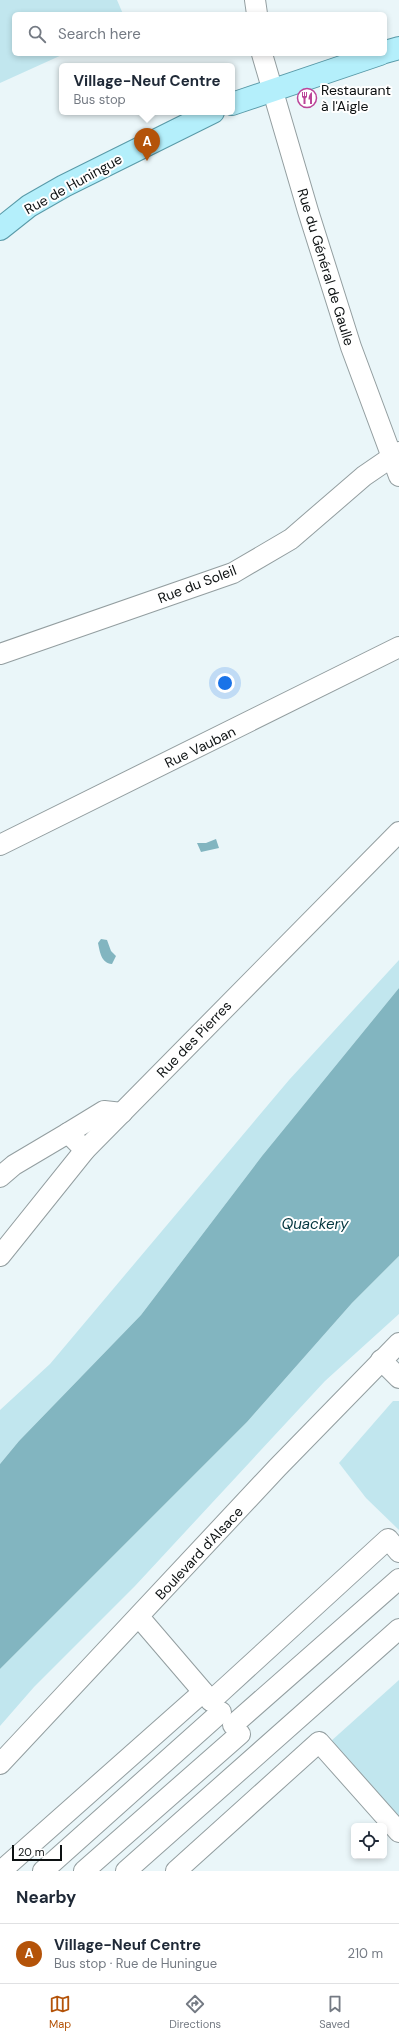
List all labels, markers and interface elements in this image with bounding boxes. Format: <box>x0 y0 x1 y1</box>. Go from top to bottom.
search box <box>12 12 387 56</box>
icon: search <box>26 23 48 45</box>
text: Search here <box>58 24 141 44</box>
popup <box>59 63 235 115</box>
text: Village-Neuf Centre <box>73 71 221 91</box>
place label: Restaurant à l'Aigle <box>321 81 391 115</box>
restaurant icon: Restaurant à l'Aigle <box>296 87 318 109</box>
text: Bus stop <box>73 91 126 108</box>
pin: A <box>134 128 160 161</box>
street label: Rue de Huningue <box>21 150 125 218</box>
street label: Rue du Général de Gaulle <box>293 186 359 348</box>
street label: Rue du Soleil <box>155 561 239 607</box>
your location <box>215 673 235 693</box>
street label: Rue Vauban <box>162 722 238 772</box>
street label: Rue des Pierres <box>153 997 235 1081</box>
water label: Quackery <box>281 1214 349 1234</box>
street label: Boulevard d'Alsace <box>151 1503 247 1603</box>
map controls <box>351 1823 387 1859</box>
button: locate <box>351 1823 387 1859</box>
scale bar <box>12 1843 62 1862</box>
text: 20 m <box>18 1845 44 1859</box>
text: Nearby <box>16 1886 76 1908</box>
text: Village-Neuf Centre <box>54 1935 201 1955</box>
text: A <box>24 1945 34 1962</box>
text: 210 m <box>348 1945 383 1962</box>
text: Bus stop · Rue de Huningue <box>54 1955 217 1972</box>
tab: Map <box>49 1993 71 2031</box>
tab: Directions <box>169 1993 221 2031</box>
tab: Saved <box>319 1993 350 2031</box>

